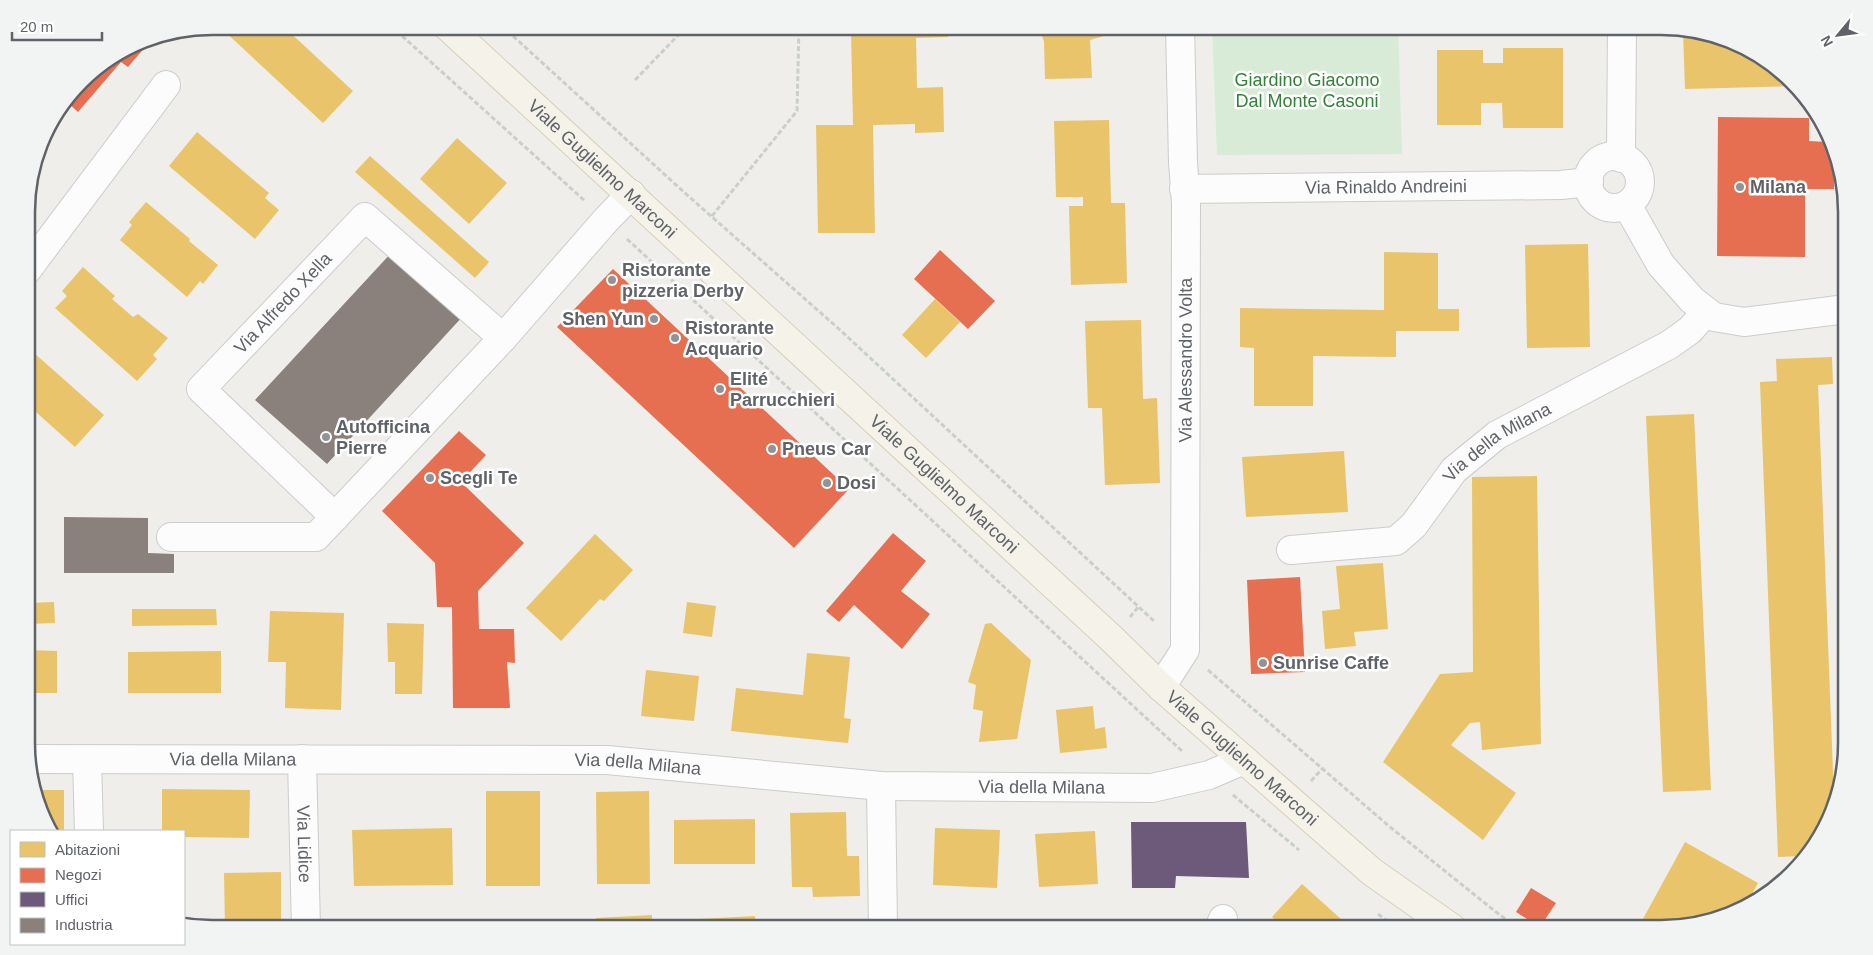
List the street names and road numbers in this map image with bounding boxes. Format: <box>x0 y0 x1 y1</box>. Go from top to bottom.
street label: Viale Guglielmo Marconi <box>524 96 681 242</box>
street label: Via Rinaldo Andreini <box>1305 176 1467 198</box>
street label: Via Alfredo Xella <box>230 248 336 358</box>
street label: Via Alessandro Volta <box>1175 277 1196 443</box>
street label: Via della Milana <box>1439 398 1555 485</box>
street label: Viale Guglielmo Marconi <box>866 411 1022 558</box>
street label: Viale Guglielmo Marconi <box>1162 686 1322 830</box>
street label: Via della Milana <box>170 749 297 769</box>
street label: Via della Milana <box>575 750 703 779</box>
street label: Via della Milana <box>978 777 1106 798</box>
street label: Via Lidice <box>293 805 315 883</box>

